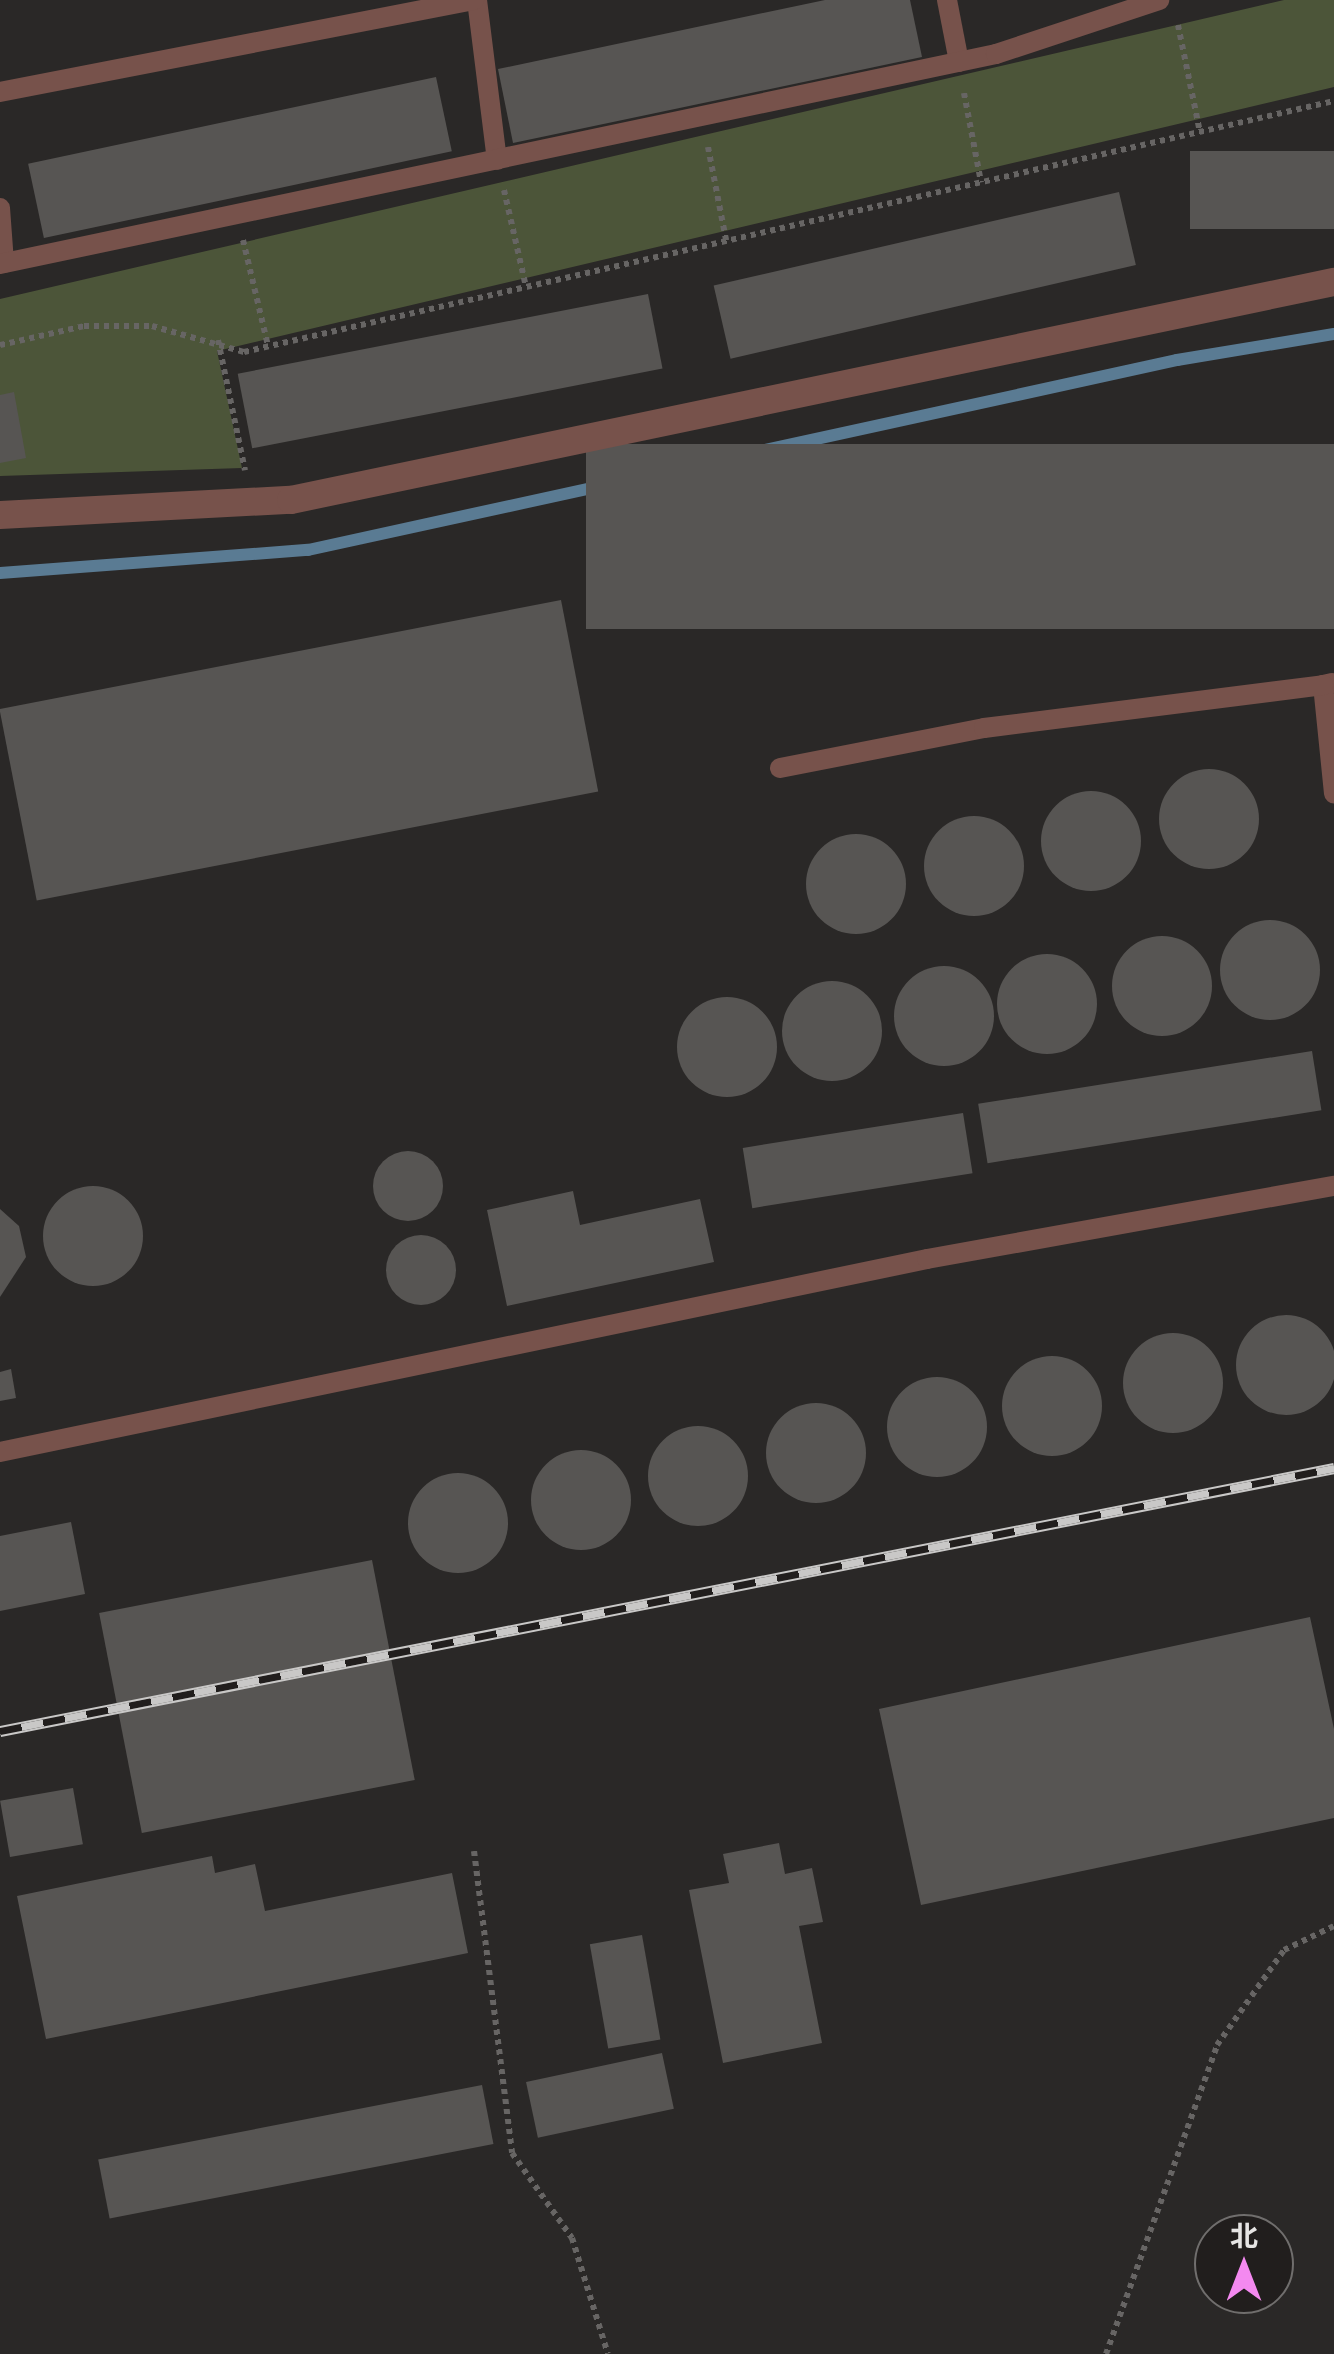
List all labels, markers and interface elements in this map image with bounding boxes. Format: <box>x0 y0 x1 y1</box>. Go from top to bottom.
north arrow <box>1194 2214 1294 2314</box>
text: 北 <box>1230 2219 1258 2253</box>

